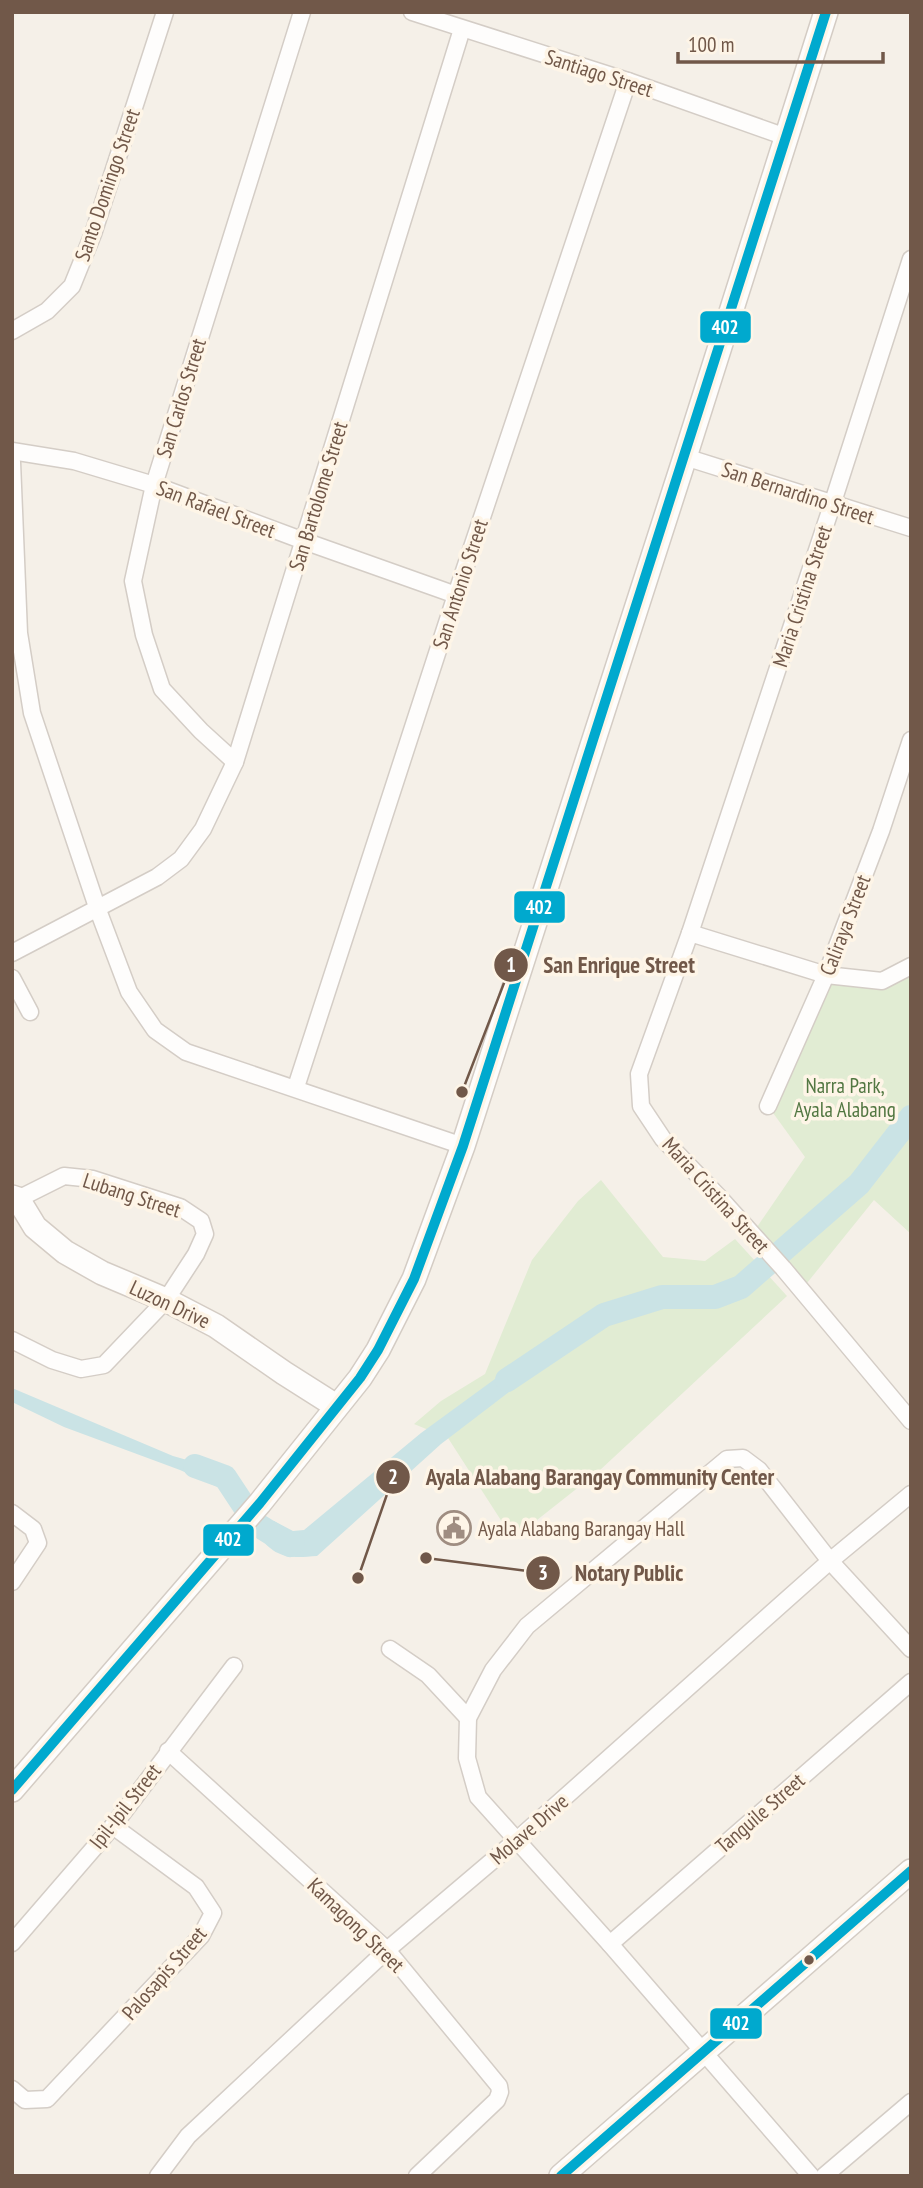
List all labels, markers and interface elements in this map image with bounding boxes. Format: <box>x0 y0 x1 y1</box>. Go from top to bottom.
scale bar <box>678 21 883 65</box>
text: 100 m <box>688 31 734 58</box>
street label: Santiago Street <box>542 43 656 103</box>
street label: Santo Domingo Street <box>68 105 146 265</box>
line badge: 402 <box>699 310 752 344</box>
text: 402 <box>711 315 739 339</box>
street label: San Carlos Street <box>150 335 212 461</box>
street label: San Bartolome Street <box>282 418 354 574</box>
street label: San Bernardino Street <box>718 456 878 530</box>
street label: San Rafael Street <box>153 474 279 544</box>
street label: San Antonio Street <box>426 515 494 652</box>
street label: Maria Cristina Street <box>766 521 838 670</box>
street label: Caliraya Street <box>813 871 877 979</box>
line badge: 402 <box>513 890 566 924</box>
text: 402 <box>525 895 553 919</box>
callout: San Enrique Street <box>494 943 708 987</box>
text: San Enrique Street <box>543 950 695 979</box>
text: 1 <box>506 951 516 978</box>
park label: Narra Park, Ayala Alabang <box>794 1072 896 1123</box>
street label: Maria Cristina Street <box>657 1131 776 1259</box>
street label: Lubang Street <box>80 1167 185 1224</box>
street label: Luzon Drive <box>125 1274 215 1334</box>
callout: Ayala Alabang Barangay Community Center <box>375 1455 789 1499</box>
text: Ayala Alabang Barangay Community Center <box>425 1462 774 1491</box>
text: 2 <box>388 1463 398 1490</box>
public building icon: Ayala Alabang Barangay Hall <box>435 1509 473 1547</box>
place label: Ayala Alabang Barangay Hall <box>478 1515 685 1542</box>
line badge: 402 <box>202 1523 255 1557</box>
text: 402 <box>214 1527 242 1551</box>
callout: Notary Public <box>526 1551 698 1595</box>
text: Notary Public <box>575 1558 683 1587</box>
text: 3 <box>538 1559 548 1586</box>
street label: Ipil-Ipil Street <box>83 1758 167 1854</box>
street label: Tanguile Street <box>710 1767 810 1859</box>
street label: Molave Drive <box>484 1788 574 1870</box>
street label: Kamagong Street <box>302 1872 410 1978</box>
street label: Palosapis Street <box>116 1920 212 2025</box>
unlabelled marker <box>802 1953 816 1967</box>
line badge: 402 <box>709 2007 763 2040</box>
text: 402 <box>722 2011 750 2035</box>

